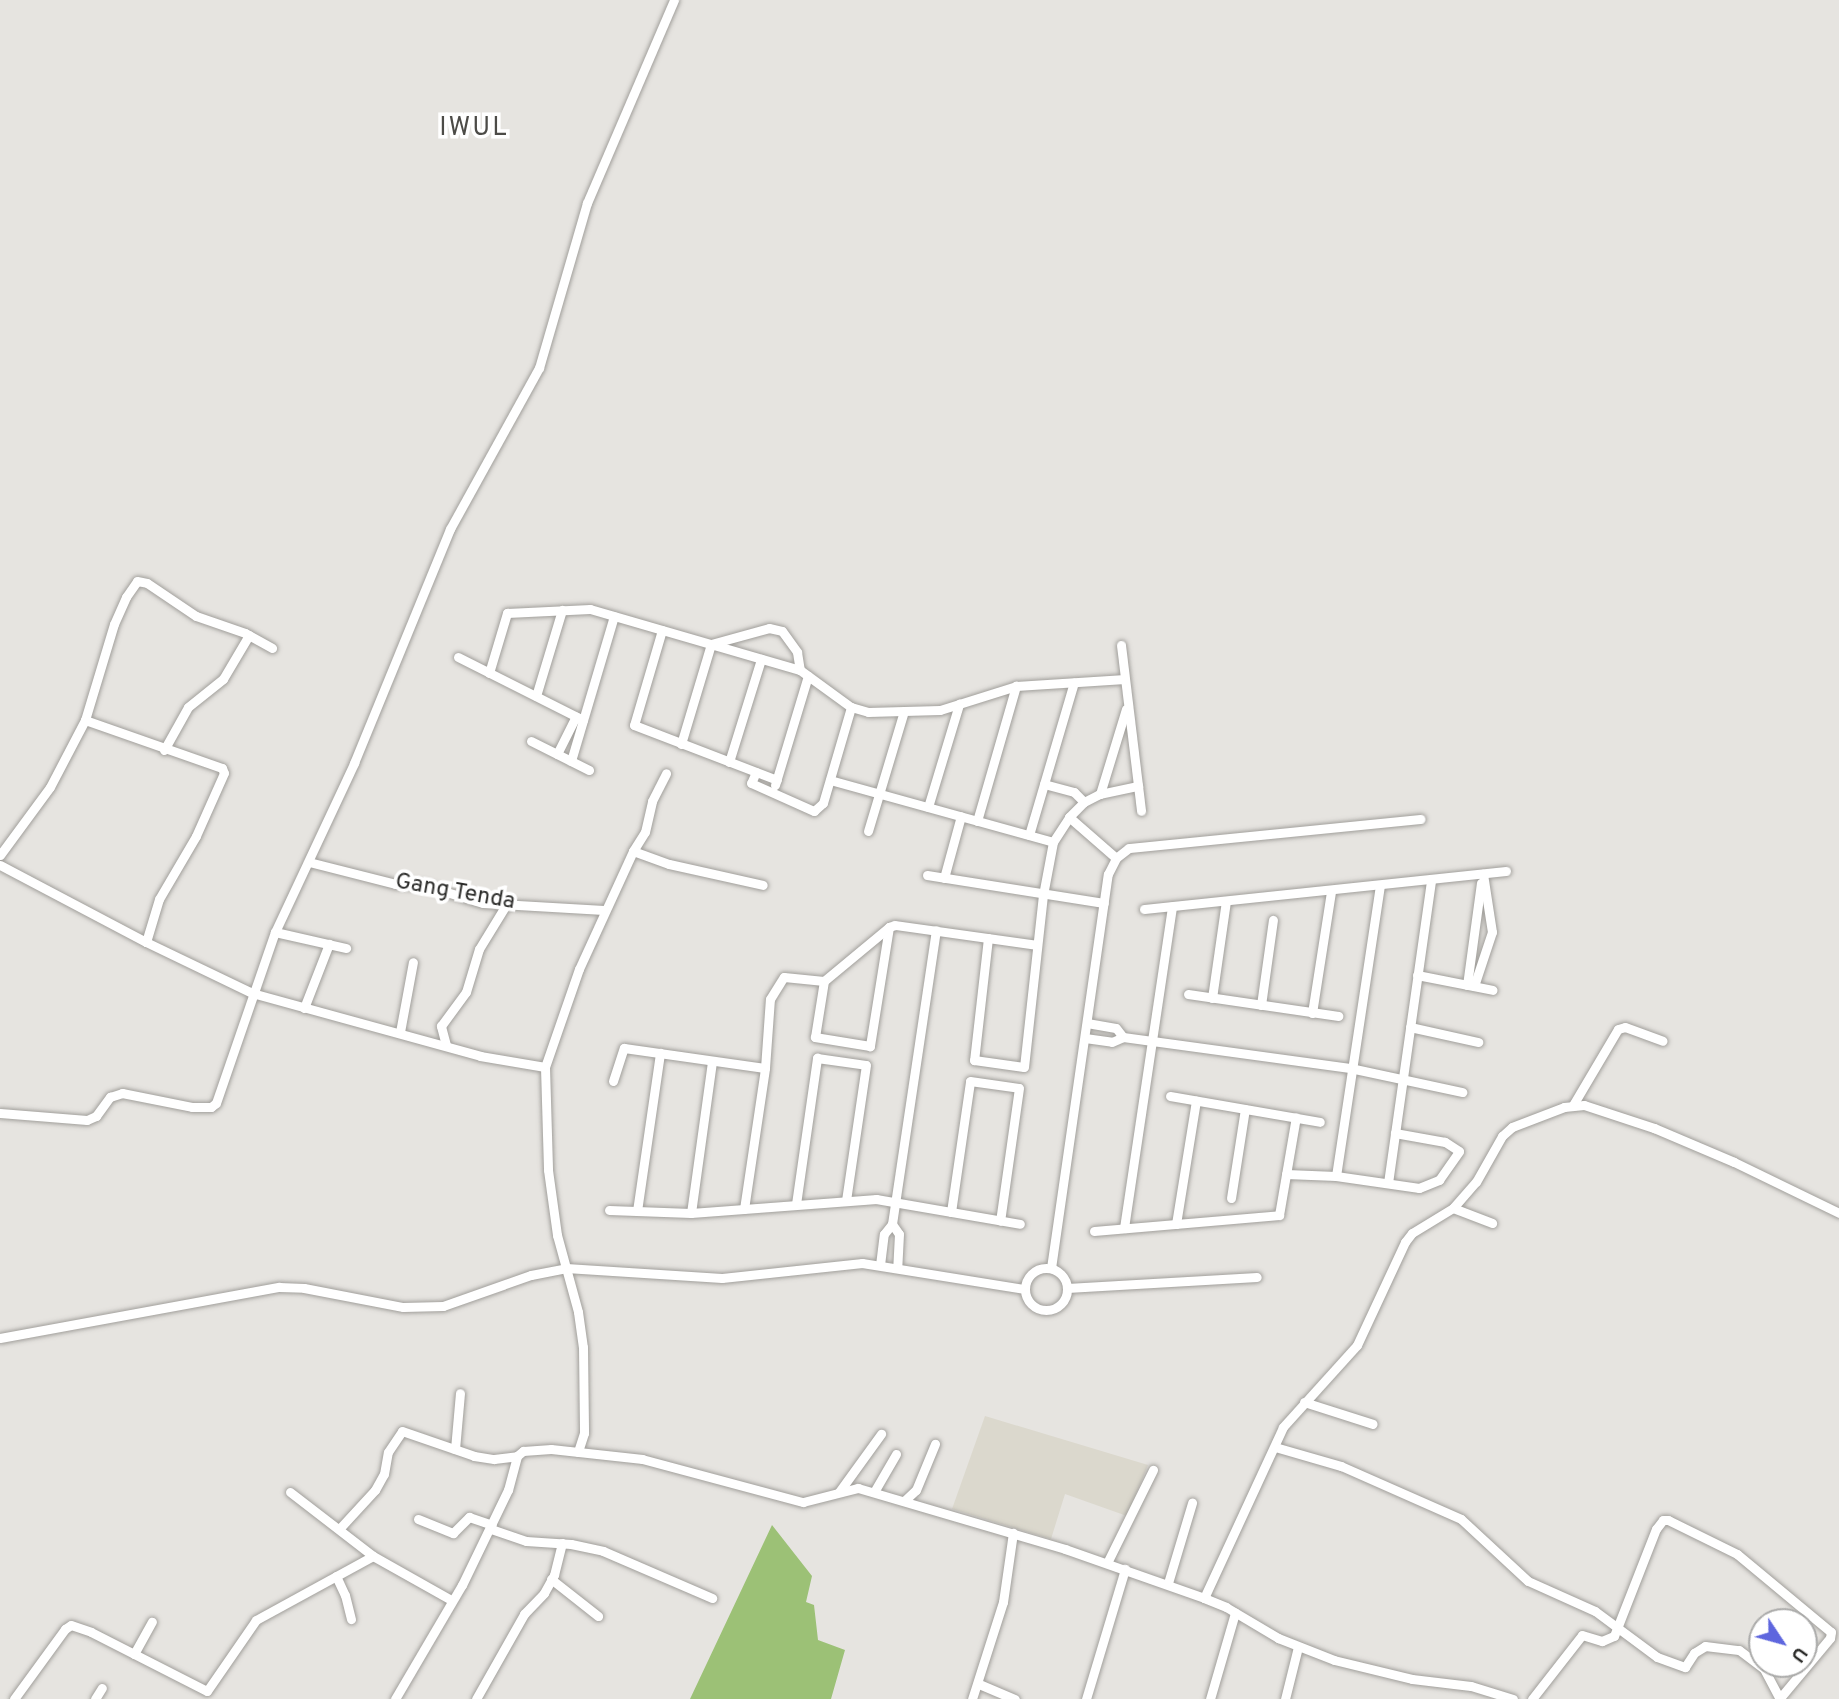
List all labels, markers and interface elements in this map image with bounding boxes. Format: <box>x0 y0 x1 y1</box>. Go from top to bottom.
district label: IWUL <box>440 113 508 145</box>
street label: Gang Tenda <box>392 869 518 917</box>
north arrow <box>1748 1608 1818 1678</box>
text: U <box>1785 1642 1812 1667</box>

